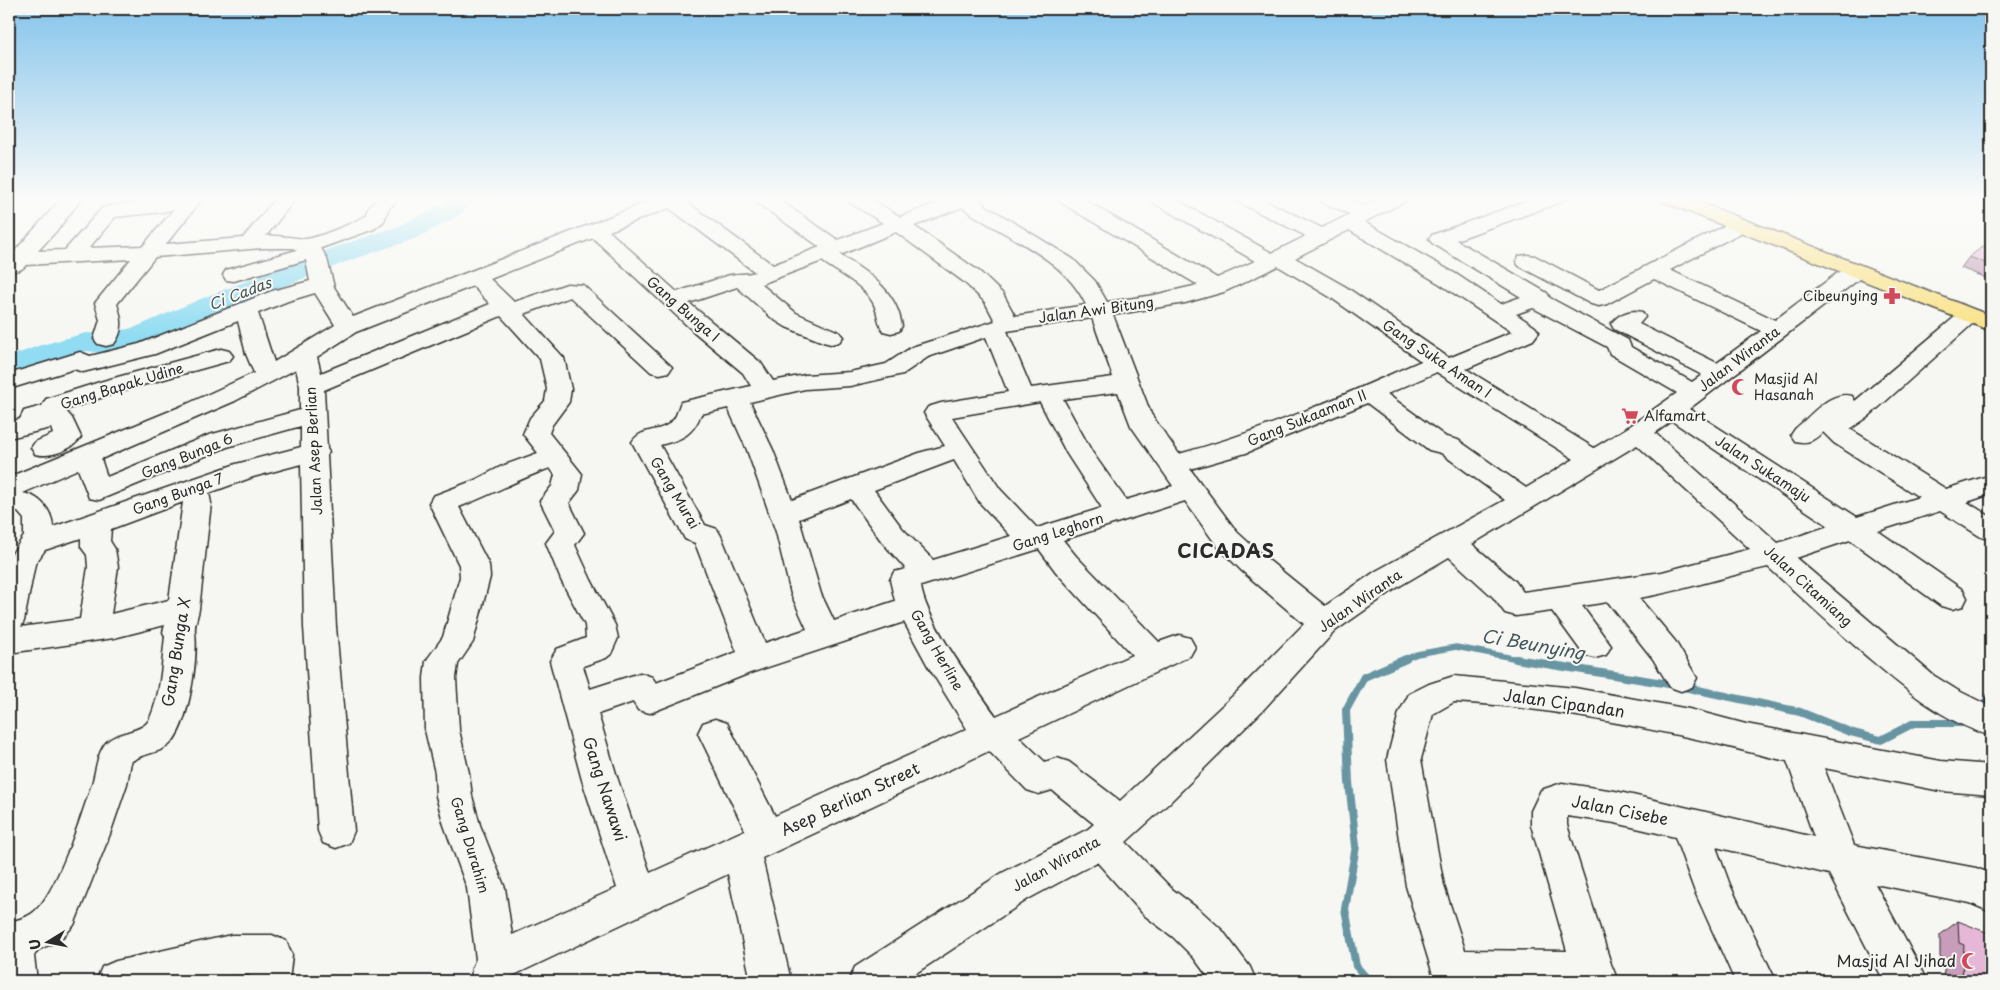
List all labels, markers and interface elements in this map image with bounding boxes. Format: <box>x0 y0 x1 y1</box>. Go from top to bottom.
water label: Ci Cadas <box>205 270 275 315</box>
street label: Gang Bunga I <box>642 271 724 346</box>
place label: Cibeunying <box>1803 285 1878 306</box>
pharmacy icon: Cibeunying <box>1882 286 1902 306</box>
street label: Jalan Awi Bitung <box>1037 291 1155 328</box>
street label: Gang Suka Aman I <box>1379 314 1496 403</box>
street label: Jalan Wiranta <box>1693 321 1784 396</box>
street label: Gang Bapak Udine <box>58 357 186 414</box>
place label: Masjid Al Hasanah <box>1754 368 1818 405</box>
mosque icon: Masjid Al Hasanah <box>1730 377 1750 397</box>
street label: Gang Sukaaman II <box>1244 384 1370 451</box>
street label: Jalan Asep Berlian <box>300 386 327 516</box>
place label: Alfamart <box>1644 405 1707 426</box>
supermarket icon: Alfamart <box>1620 406 1640 426</box>
street label: Gang Bunga 6 <box>138 428 236 483</box>
street label: Jalan Sukamaju <box>1711 430 1815 507</box>
street label: Gang Murai <box>646 453 705 533</box>
street label: Gang Bunga 7 <box>129 467 226 520</box>
street label: Gang Leghorn <box>1010 507 1106 556</box>
district label: CICADAS <box>1177 536 1275 564</box>
street label: Jalan Citamiang <box>1759 540 1857 631</box>
street label: Jalan Wiranta <box>1314 564 1406 637</box>
street label: Gang Bunga X <box>155 595 196 708</box>
street label: Gang Herline <box>906 605 969 694</box>
water label: Ci Beunying <box>1480 621 1589 666</box>
street label: Jalan Cipandan <box>1502 682 1626 722</box>
street label: Gang Nawawi <box>578 733 634 844</box>
street label: Asep Berlian Street <box>776 755 923 841</box>
street label: Jalan Cisebe <box>1570 788 1671 830</box>
street label: Gang Durahim <box>446 794 495 896</box>
street label: Jalan Wiranta <box>1008 831 1104 896</box>
north arrow <box>22 918 72 968</box>
text: U <box>23 937 46 951</box>
place label: Masjid Al Jihad <box>1837 948 1956 972</box>
mosque icon: Masjid Al Jihad <box>1960 951 1980 971</box>

